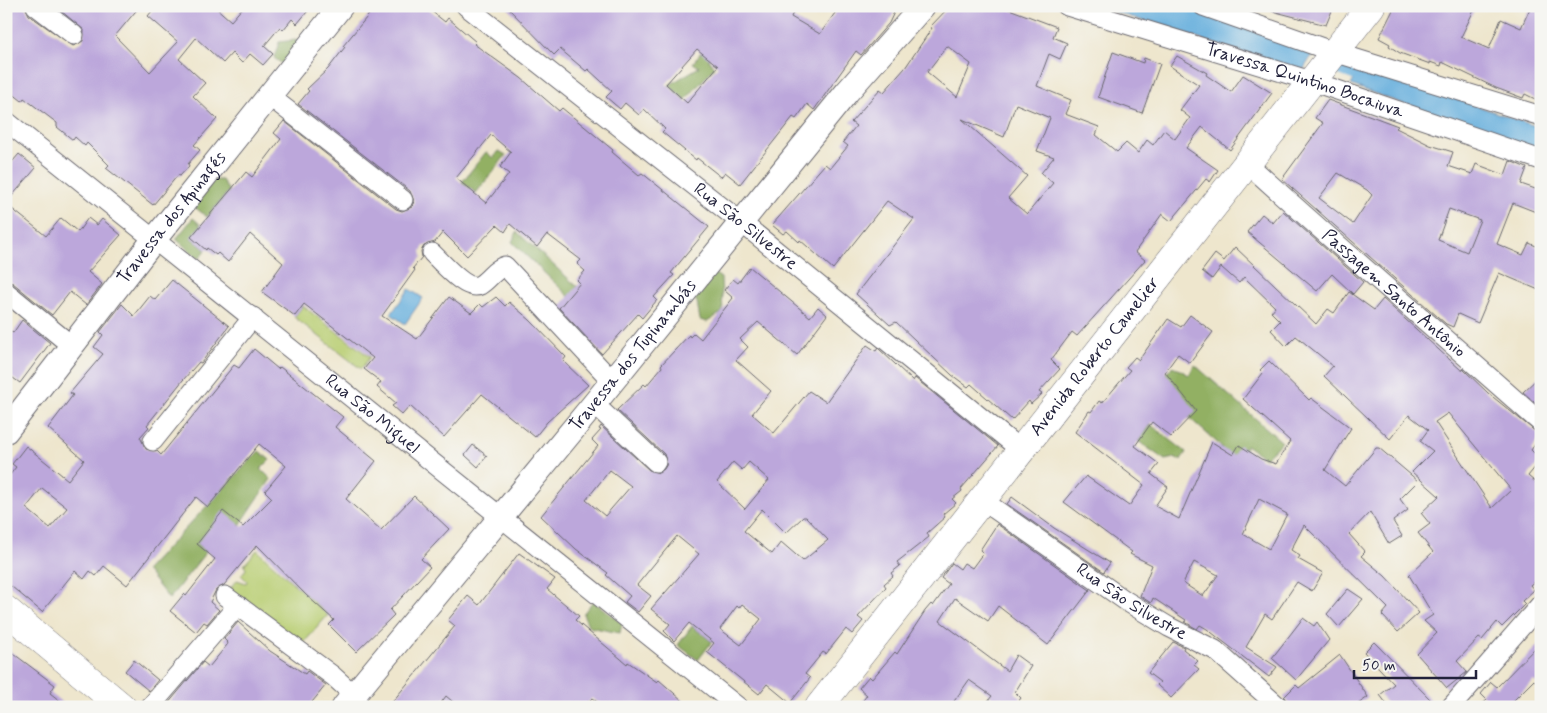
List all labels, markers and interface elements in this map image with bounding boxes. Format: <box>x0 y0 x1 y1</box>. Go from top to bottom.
street label: Travessa Quintino Bocaiuva <box>1202 37 1407 124</box>
street label: Travessa dos Apinagés <box>112 147 232 289</box>
street label: Rua São Silvestre <box>688 177 803 276</box>
street label: Passagem Santo Antônio <box>1317 224 1471 363</box>
street label: Avenida Roberto Camelier <box>1025 271 1166 441</box>
street label: Travessa dos Tupinambás <box>564 274 702 437</box>
street label: Rua São Miguel <box>320 369 424 459</box>
street label: Rua São Silvestre <box>1071 558 1191 646</box>
scale bar <box>1354 648 1477 680</box>
text: 50 m <box>1362 656 1396 676</box>

